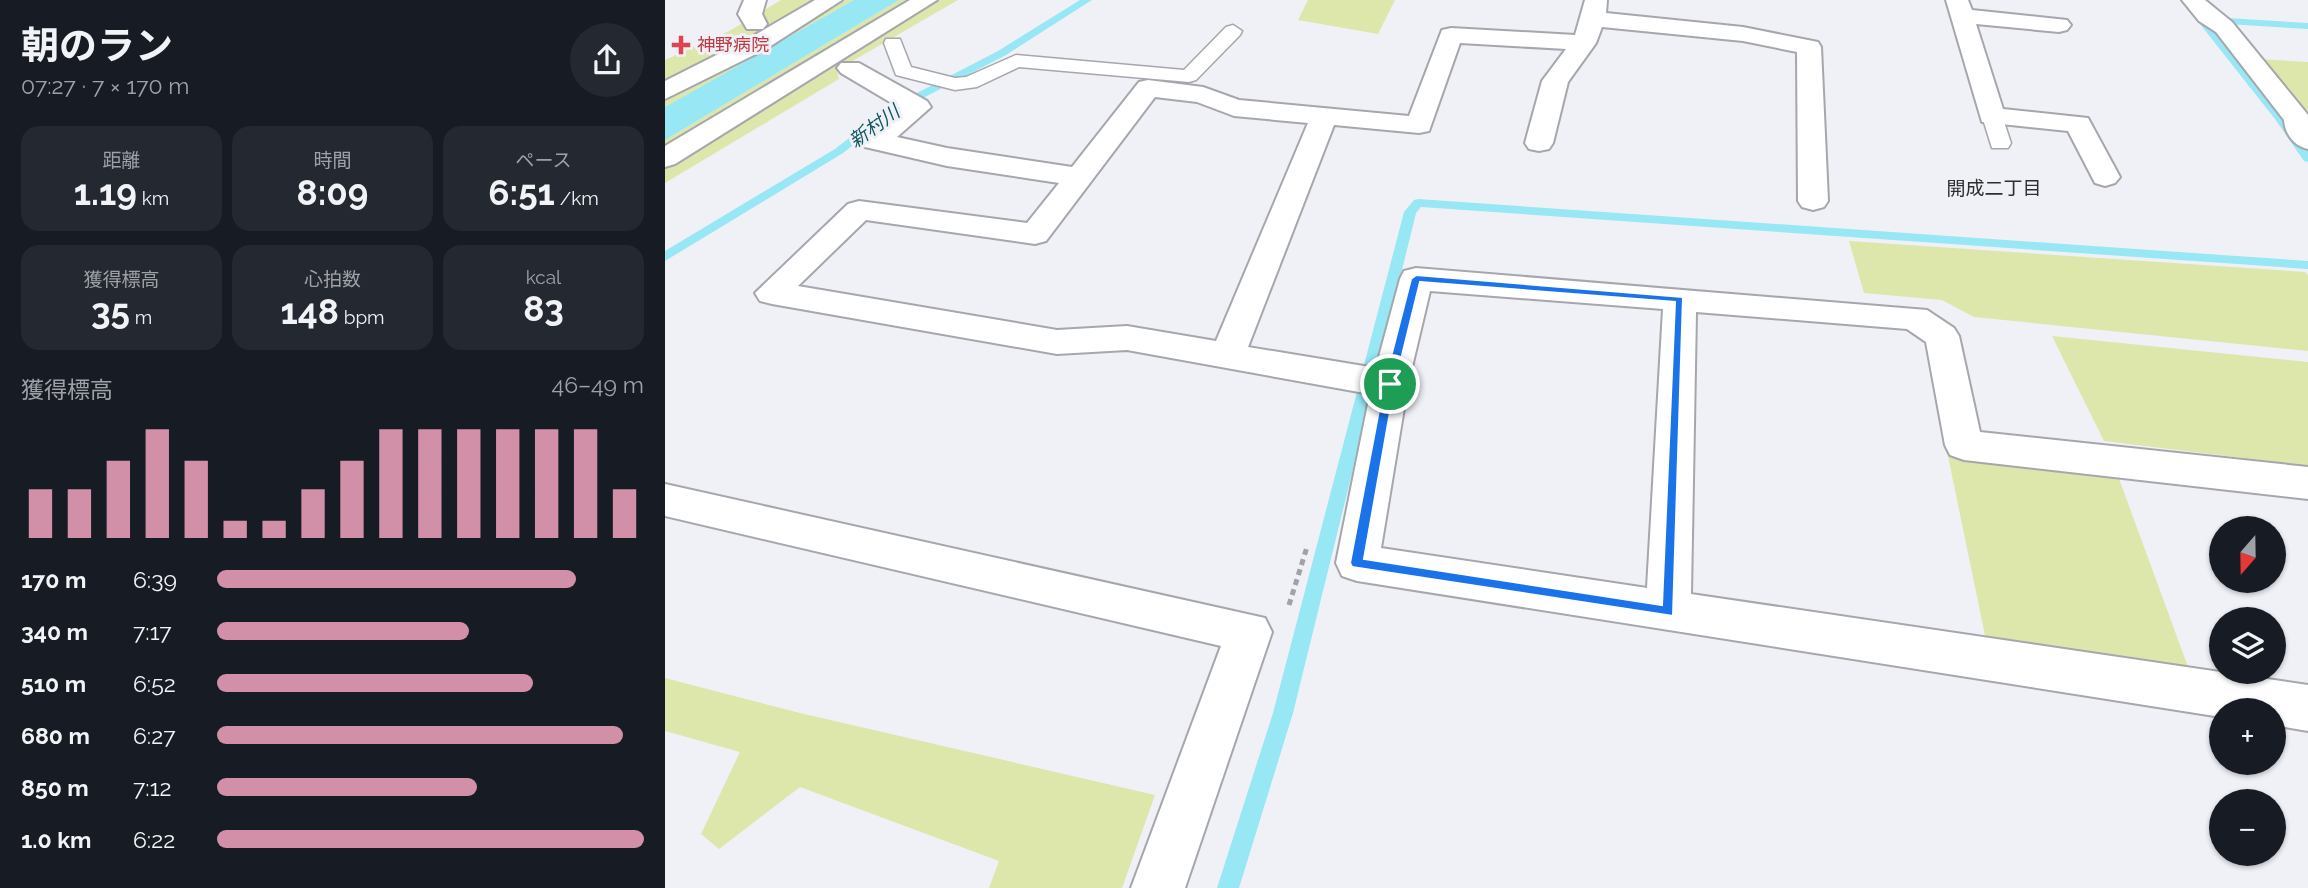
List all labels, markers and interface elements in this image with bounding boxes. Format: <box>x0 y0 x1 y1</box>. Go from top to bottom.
text: 朝のラン <box>21 23 173 68</box>
button: share <box>570 23 644 97</box>
place label: 神野病院 <box>697 34 769 55</box>
marker: 神野病院 <box>671 35 691 55</box>
text: 07:27 · 7 × 170 m <box>21 72 189 99</box>
water label: 新村川 <box>844 99 905 152</box>
text: 距離 <box>102 149 141 171</box>
text: 時間 <box>313 149 352 171</box>
text: ペース <box>515 149 572 171</box>
text: 1.19 <box>74 172 137 213</box>
text: 8:09 <box>297 172 368 213</box>
text: 6:51 <box>488 172 555 213</box>
district label: 開成二丁目 <box>1946 177 2042 199</box>
text: km <box>137 187 169 209</box>
text: /km <box>555 187 599 209</box>
text: kcal <box>526 266 561 288</box>
text: 獲得標高 <box>83 268 160 290</box>
text: 心拍数 <box>304 268 361 290</box>
text: 83 <box>523 288 564 329</box>
text: 35 <box>91 291 130 332</box>
text: 148 <box>280 291 339 332</box>
text: m <box>130 306 152 328</box>
text: bpm <box>339 306 385 328</box>
pin <box>1360 354 1420 414</box>
icon: arrive <box>1371 365 1409 403</box>
text: 46–49 m <box>552 371 644 398</box>
text: 獲得標高 <box>21 376 113 403</box>
north arrow <box>2209 516 2285 593</box>
map controls <box>2209 516 2286 866</box>
text: 170 m <box>21 566 86 593</box>
text: 6:39 <box>133 566 177 593</box>
button: layers <box>2209 607 2286 684</box>
text: 340 m <box>21 618 88 645</box>
text: 7:17 <box>133 618 172 645</box>
text: 510 m <box>21 670 86 697</box>
text: 6:52 <box>133 670 176 697</box>
button: + <box>2209 698 2286 775</box>
text: 680 m <box>21 722 90 749</box>
text: 6:27 <box>133 722 175 749</box>
text: 850 m <box>21 774 89 801</box>
text: 7:12 <box>133 774 171 801</box>
button: − <box>2209 789 2286 866</box>
text: 1.0 km <box>21 826 91 853</box>
text: 6:22 <box>133 826 175 853</box>

